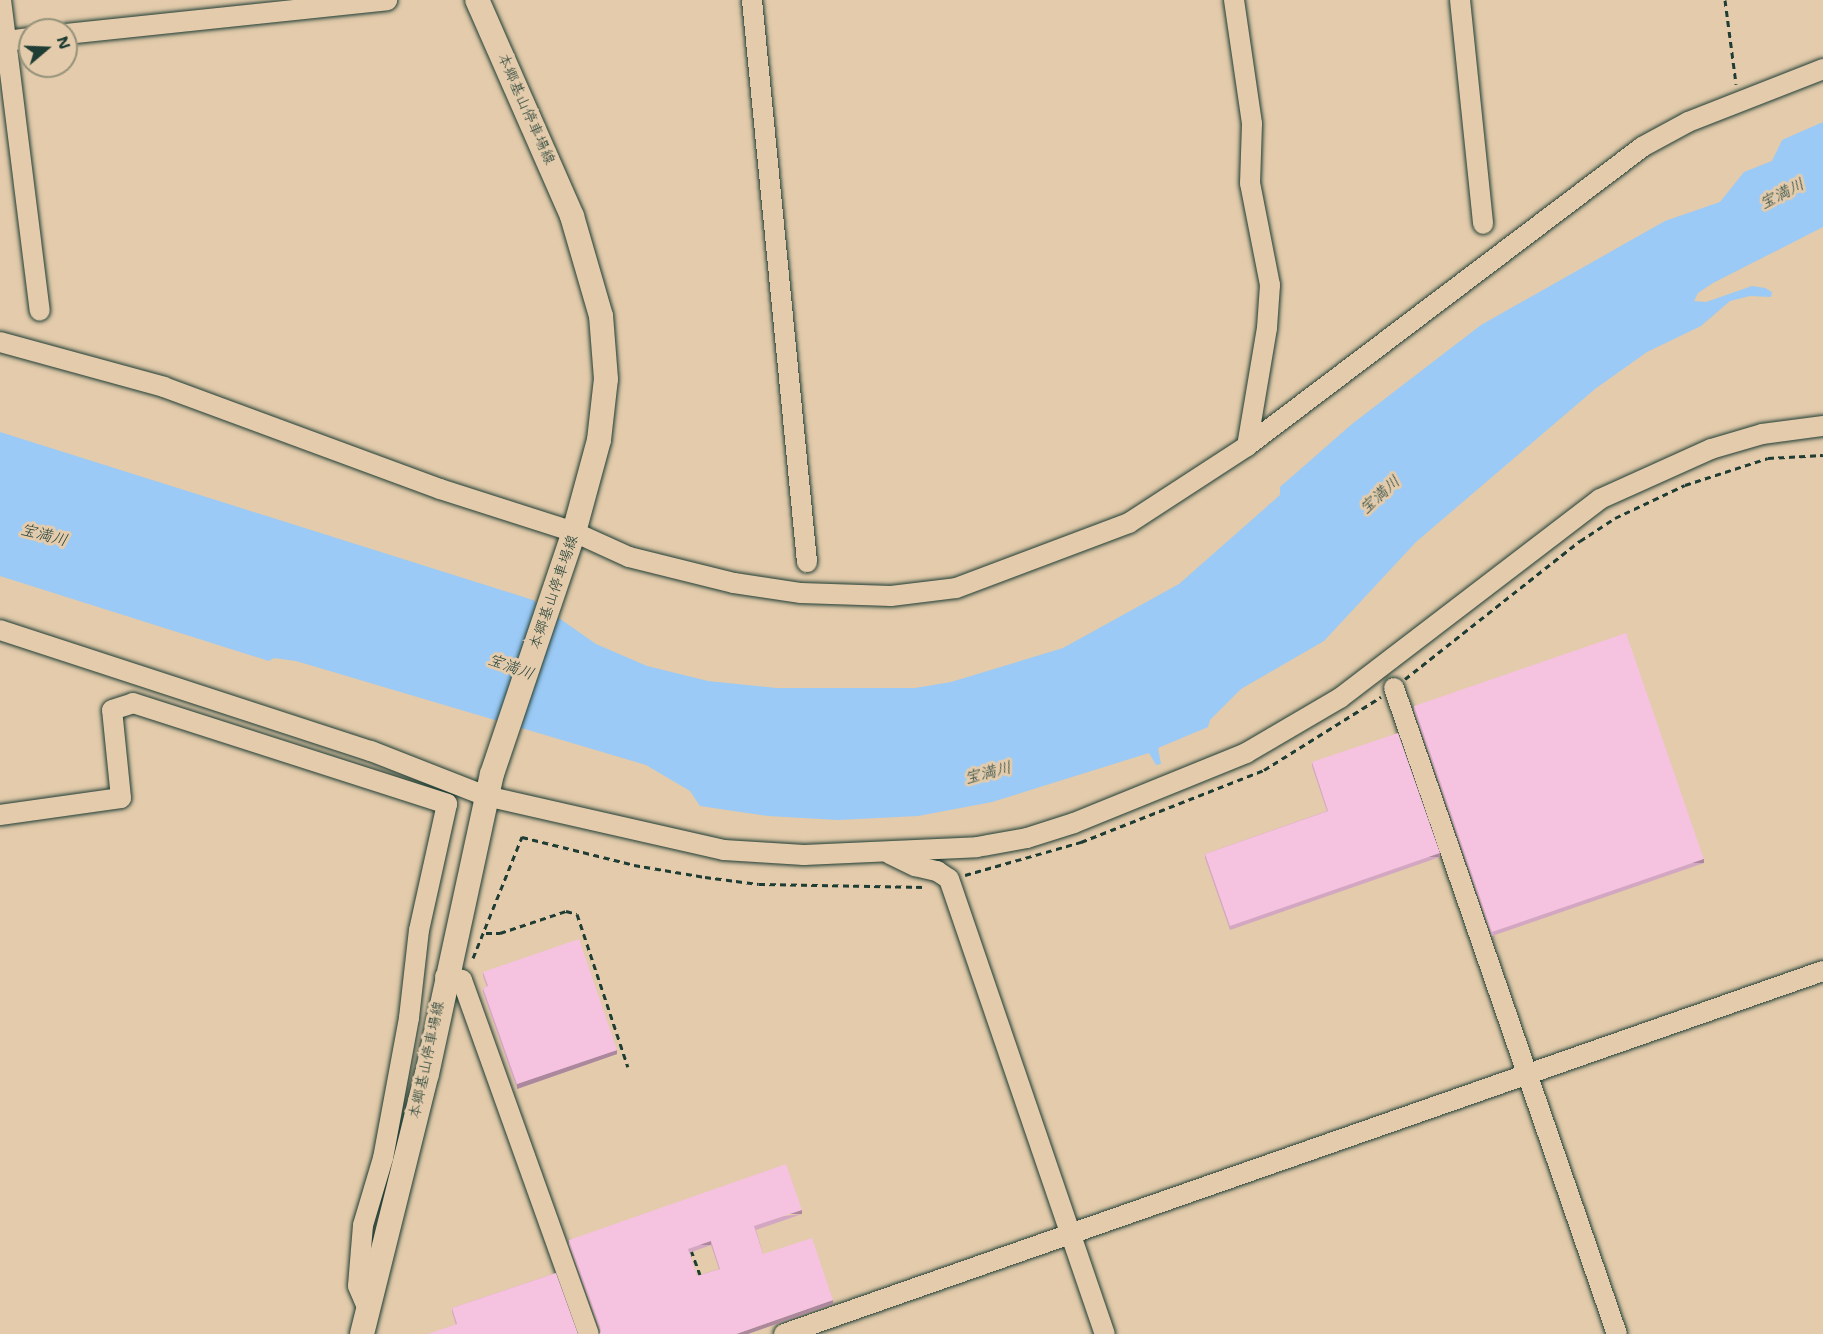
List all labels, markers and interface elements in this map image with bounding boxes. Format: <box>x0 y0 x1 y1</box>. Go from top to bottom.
north arrow <box>18 18 78 78</box>
text: N <box>52 33 76 52</box>
street label: 本郷基山停車場線 <box>493 51 559 167</box>
water label: 宝満川 <box>1756 175 1808 213</box>
water label: 宝満川 <box>1356 472 1404 518</box>
water label: 宝満川 <box>18 520 70 550</box>
street label: 本郷基山停車場線 <box>526 532 582 652</box>
water label: 宝満川 <box>485 650 537 684</box>
water label: 宝満川 <box>962 758 1014 788</box>
street label: 本郷基山停車場線 <box>406 999 448 1121</box>

